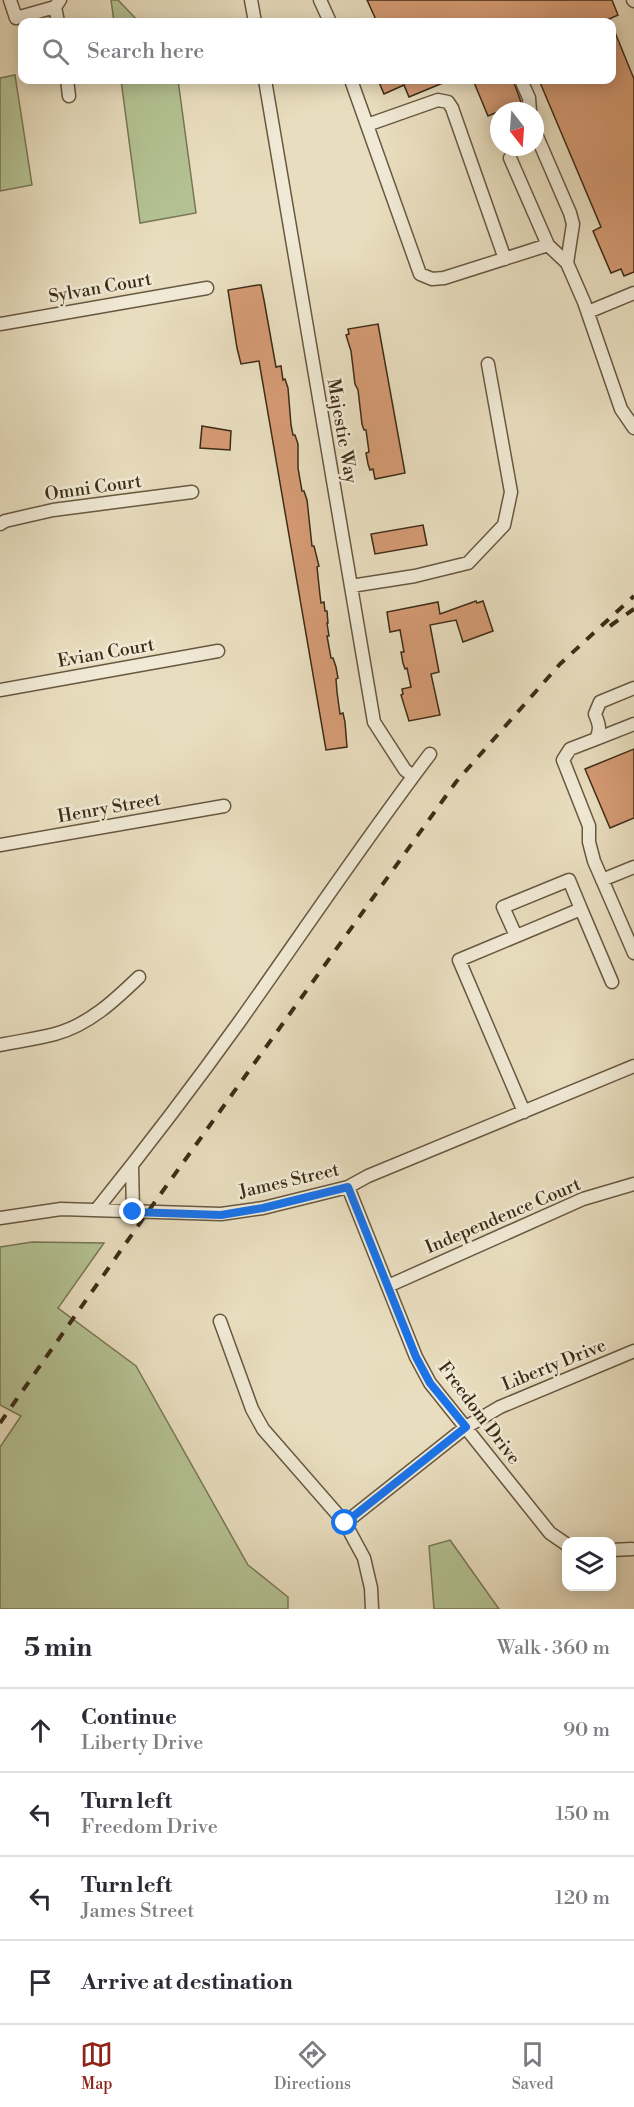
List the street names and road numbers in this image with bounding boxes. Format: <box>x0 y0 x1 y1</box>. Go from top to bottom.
street label: Sylvan Court <box>47 268 154 308</box>
street label: Majestic Way <box>321 377 363 485</box>
street label: Omni Court <box>43 470 144 506</box>
street label: Evian Court <box>56 633 157 673</box>
street label: Henry Street <box>56 788 163 828</box>
street label: James Street <box>236 1158 342 1204</box>
street label: Independence Court <box>422 1173 585 1259</box>
street label: Liberty Drive <box>499 1334 609 1396</box>
street label: Freedom Drive <box>433 1357 525 1469</box>

